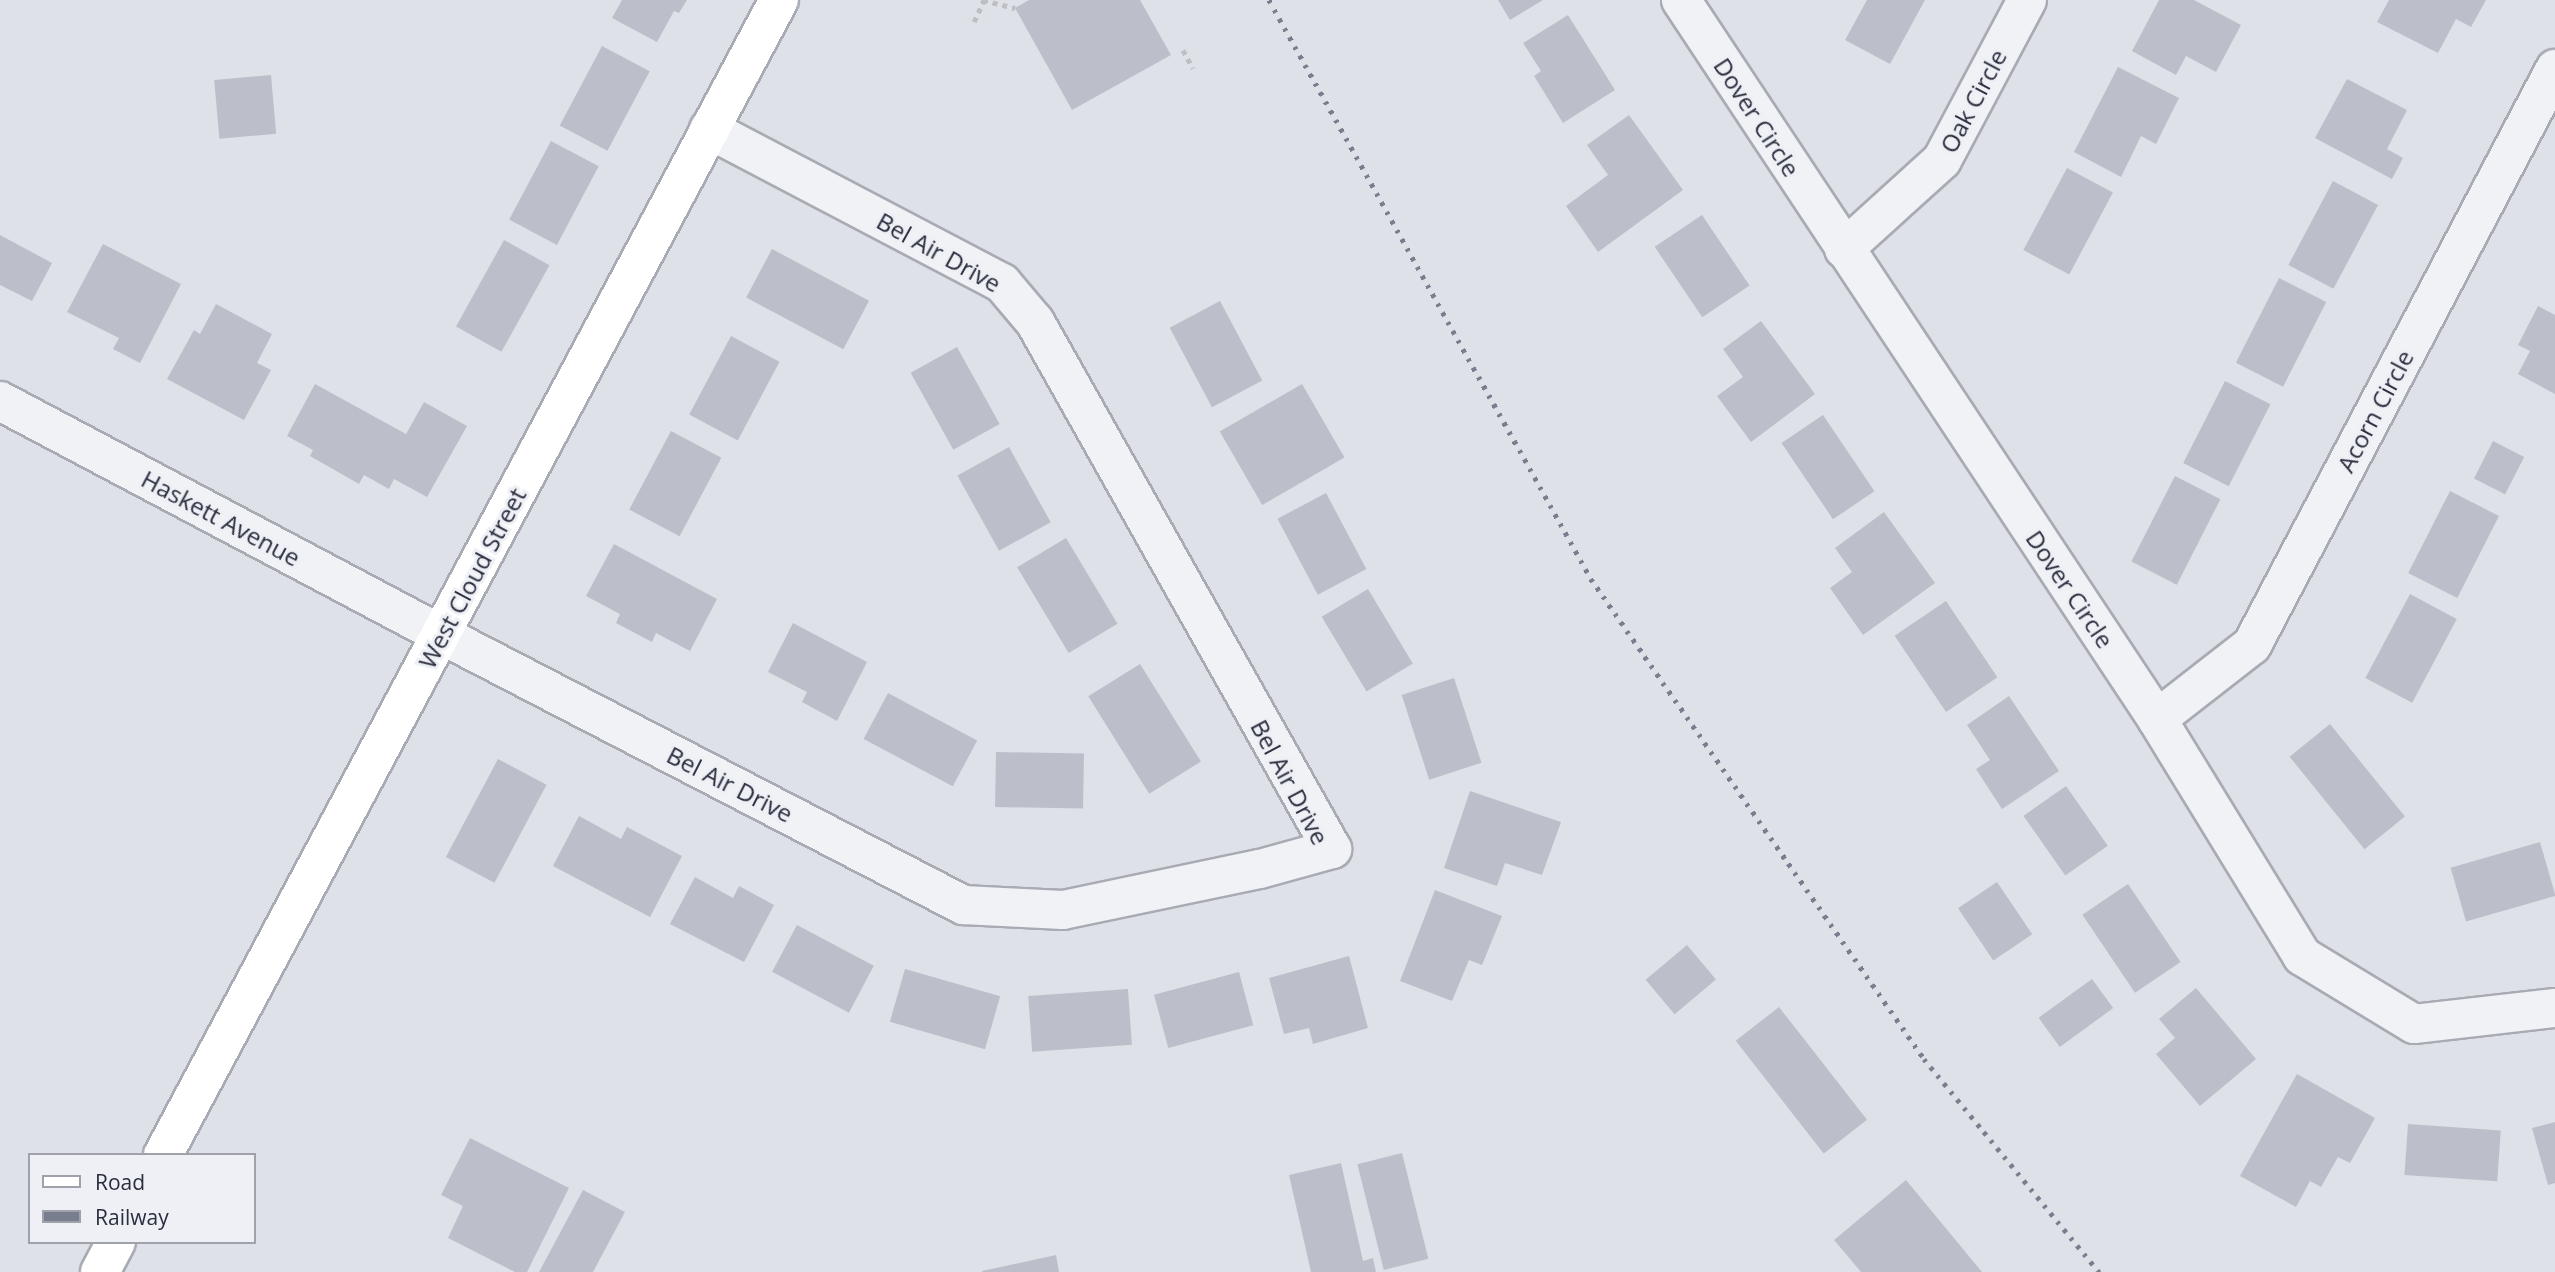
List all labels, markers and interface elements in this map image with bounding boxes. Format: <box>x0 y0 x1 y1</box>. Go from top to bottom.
street label: Oak Circle <box>1934 44 2012 158</box>
street label: Dover Circle <box>1708 52 1806 182</box>
street label: Bel Air Drive <box>872 206 1006 298</box>
street label: Acorn Circle <box>2331 345 2419 477</box>
street label: Haskett Avenue <box>137 464 305 572</box>
street label: West Cloud Street <box>412 483 532 673</box>
street label: Dover Circle <box>2020 525 2120 653</box>
street label: Bel Air Drive <box>1245 715 1335 849</box>
street label: Bel Air Drive <box>662 740 798 828</box>
legend <box>28 1153 256 1244</box>
text: Road <box>95 1168 145 1196</box>
text: Railway <box>95 1203 169 1231</box>

